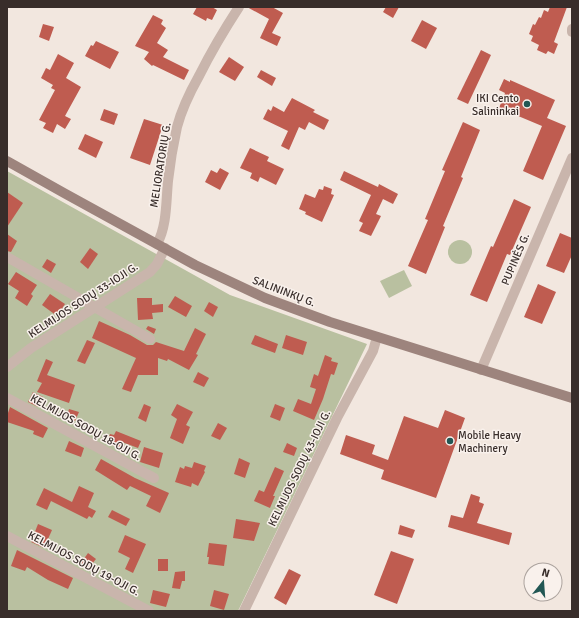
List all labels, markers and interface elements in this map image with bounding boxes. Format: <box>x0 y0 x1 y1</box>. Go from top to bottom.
place label: IKI Cento Salininkai <box>472 92 519 118</box>
marker: IKI Cento Salininkai <box>522 99 532 109</box>
street label: MELIORATORIŲ G. <box>147 122 174 208</box>
street label: PUPINĖS G. <box>498 231 532 287</box>
street label: KELMIJOS SODŲ 33-IOJI G. <box>26 260 141 341</box>
street label: SALININKŲ G. <box>251 274 317 309</box>
street label: KELMIJOS SODŲ 18-OJI G. <box>28 392 143 463</box>
street label: KELMIJOS SODŲ 43-IOJI G. <box>266 408 333 529</box>
place label: Mobile Heavy Machinery <box>458 429 522 455</box>
marker: Mobile Heavy Machinery <box>445 436 455 446</box>
street label: KELMIJOS SODŲ 19-OJI G. <box>26 528 142 598</box>
north arrow <box>523 562 563 602</box>
text: N <box>540 566 551 580</box>

